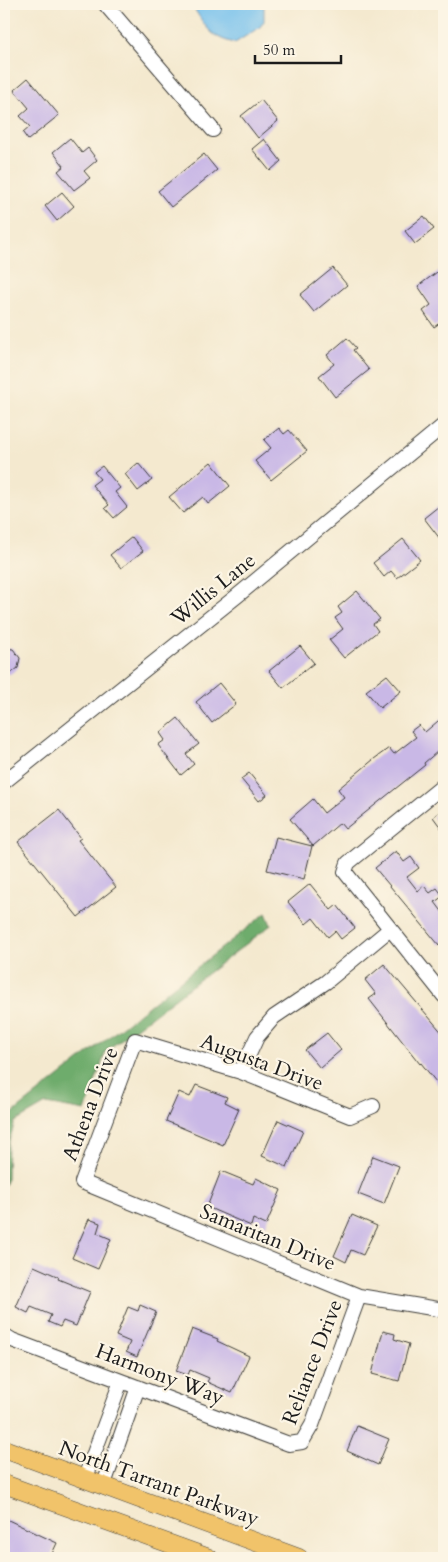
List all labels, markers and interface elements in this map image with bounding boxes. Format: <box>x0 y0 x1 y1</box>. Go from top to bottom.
scale bar <box>255 32 342 64</box>
text: 50 m <box>263 40 295 60</box>
street label: Willis Lane <box>164 546 262 633</box>
street label: Augusta Drive <box>196 1027 327 1098</box>
street label: Athena Drive <box>55 1043 126 1165</box>
street label: Samaritan Drive <box>196 1197 340 1278</box>
street label: Reliance Drive <box>275 1295 350 1429</box>
street label: Harmony Way <box>91 1337 228 1412</box>
street label: North Tarrant Parkway <box>55 1434 263 1533</box>

